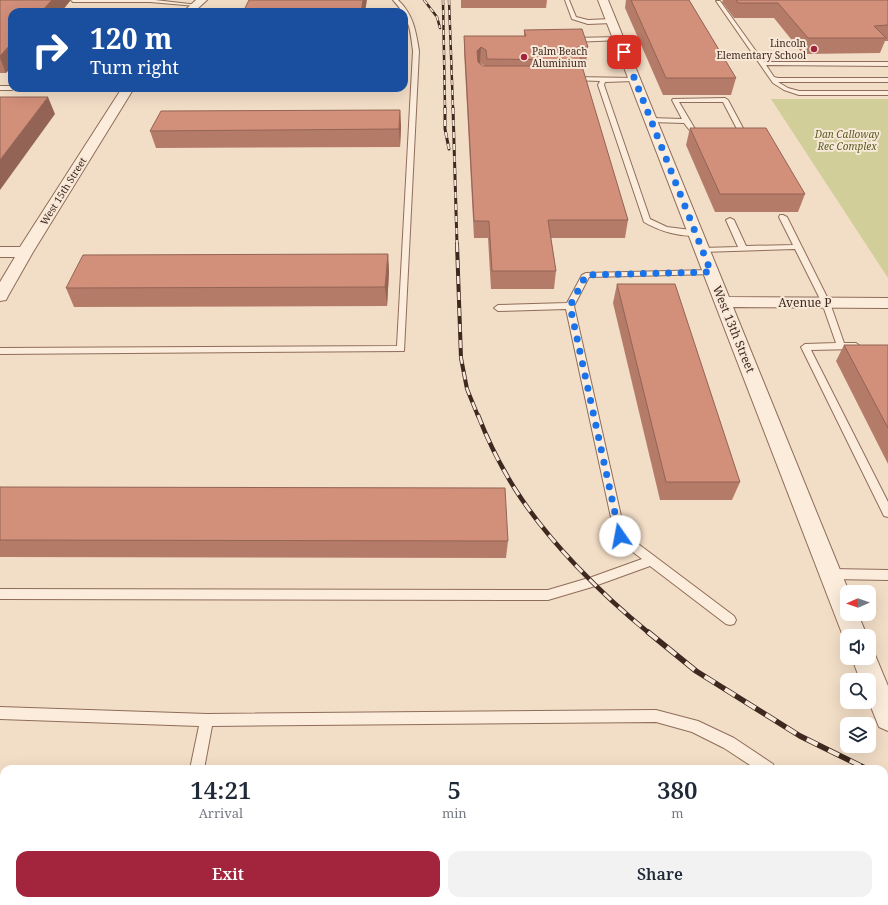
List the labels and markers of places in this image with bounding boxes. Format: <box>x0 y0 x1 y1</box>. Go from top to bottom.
pin <box>607 35 641 69</box>
place label: Lincoln Elementary School <box>717 36 807 62</box>
place label: Palm Beach Aluminium <box>532 44 588 70</box>
marker: Lincoln Elementary School <box>809 44 819 54</box>
marker: Palm Beach Aluminium <box>519 52 529 62</box>

